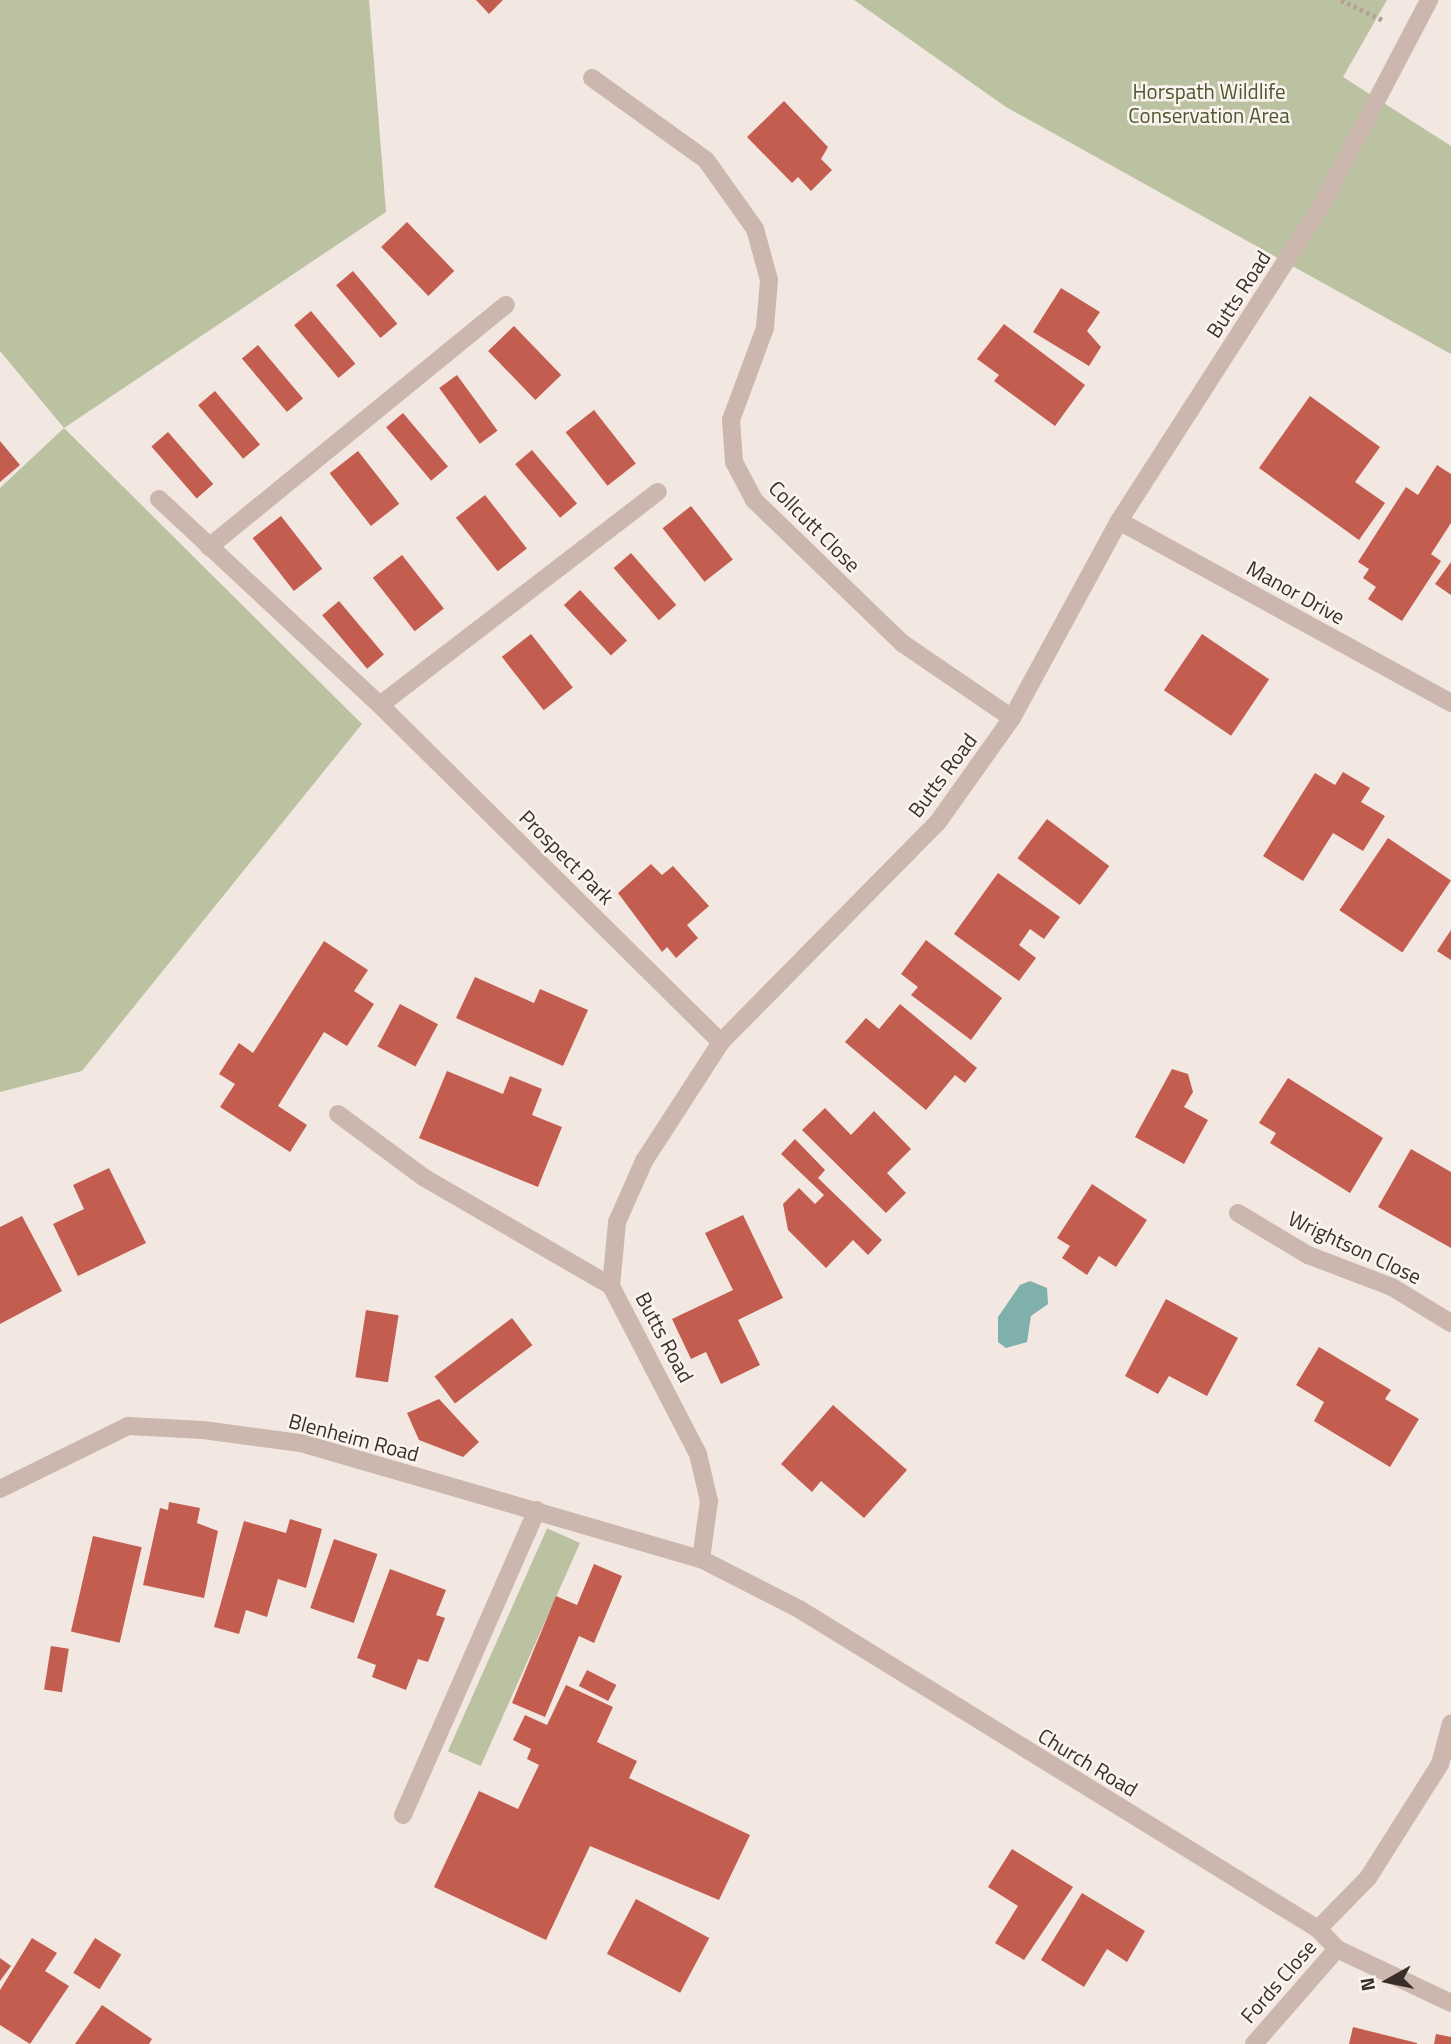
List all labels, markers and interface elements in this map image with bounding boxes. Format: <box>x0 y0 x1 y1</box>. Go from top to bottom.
park label: Horspath Wildlife Conservation Area <box>1128 78 1290 128</box>
street label: Butts Road <box>1201 246 1275 342</box>
street label: Collcutt Close <box>764 475 866 577</box>
street label: Manor Drive <box>1243 555 1349 629</box>
street label: Butts Road <box>902 728 982 822</box>
street label: Prospect Park <box>514 804 620 910</box>
street label: Wrightson Close <box>1284 1205 1426 1289</box>
street label: Butts Road <box>631 1288 699 1386</box>
street label: Blenheim Road <box>286 1408 422 1466</box>
street label: Church Road <box>1034 1723 1142 1801</box>
street label: Fords Close <box>1235 1934 1321 2028</box>
north arrow <box>1353 1946 1423 2016</box>
text: N <box>1351 1976 1382 1993</box>

